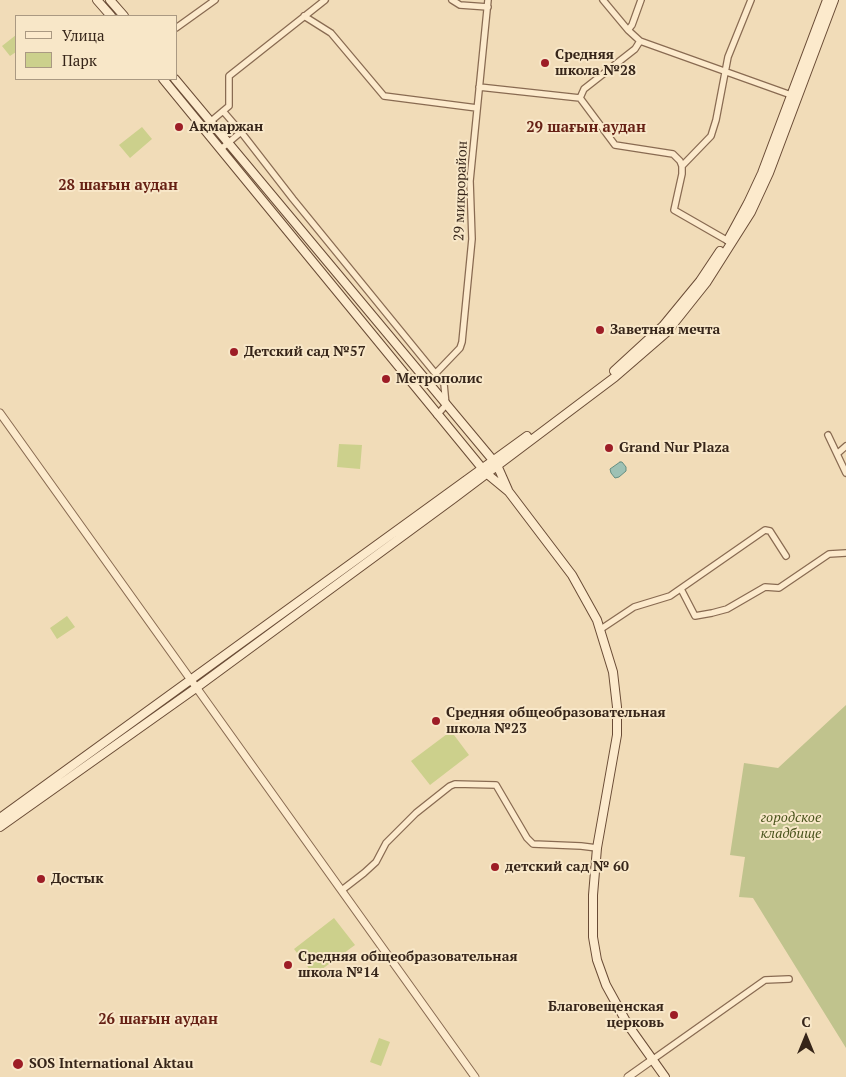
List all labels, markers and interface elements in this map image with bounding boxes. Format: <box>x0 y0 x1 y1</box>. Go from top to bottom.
legend <box>15 15 178 80</box>
text: Улица <box>62 25 105 45</box>
place label: Средняя школа №28 <box>555 47 636 80</box>
text: Парк <box>62 50 97 70</box>
marker: Средняя школа №28 <box>539 57 551 69</box>
place label: Ақмаржан <box>189 119 263 135</box>
district label: 29 шағын аудан <box>526 119 646 137</box>
marker: Ақмаржан <box>173 121 185 133</box>
street label: 29 микрорайон <box>451 141 471 241</box>
district label: 28 шағын аудан <box>58 177 178 195</box>
place label: Заветная мечта <box>610 322 720 338</box>
marker: Заветная мечта <box>594 324 606 336</box>
place label: Детский сад №57 <box>244 344 366 360</box>
marker: Детский сад №57 <box>228 346 240 358</box>
place label: Метрополис <box>396 371 483 387</box>
marker: Метрополис <box>380 373 392 385</box>
place label: Grand Nur Plaza <box>619 440 730 456</box>
marker: Grand Nur Plaza <box>603 442 615 454</box>
place label: Средняя общеобразовательная школа №23 <box>446 705 666 738</box>
marker: Средняя общеобразовательная школа №23 <box>430 715 442 727</box>
park label: городское кладбище <box>761 810 821 842</box>
place label: детский сад № 60 <box>505 859 629 875</box>
marker: детский сад № 60 <box>489 861 501 873</box>
place label: Достык <box>51 871 104 887</box>
marker: Достык <box>35 873 47 885</box>
place label: Cредняя общеобразовательная школа №14 <box>298 949 518 982</box>
marker: Cредняя общеобразовательная школа №14 <box>282 959 294 971</box>
place label: Благовещенская церковь <box>548 999 664 1032</box>
marker: Благовещенская церковь <box>668 1009 680 1021</box>
district label: 26 шағын аудан <box>98 1011 218 1029</box>
north arrow <box>781 1012 831 1062</box>
text: С <box>801 1012 811 1031</box>
place label: SOS International Aktau <box>29 1056 193 1072</box>
marker: SOS International Aktau <box>11 1057 25 1071</box>

